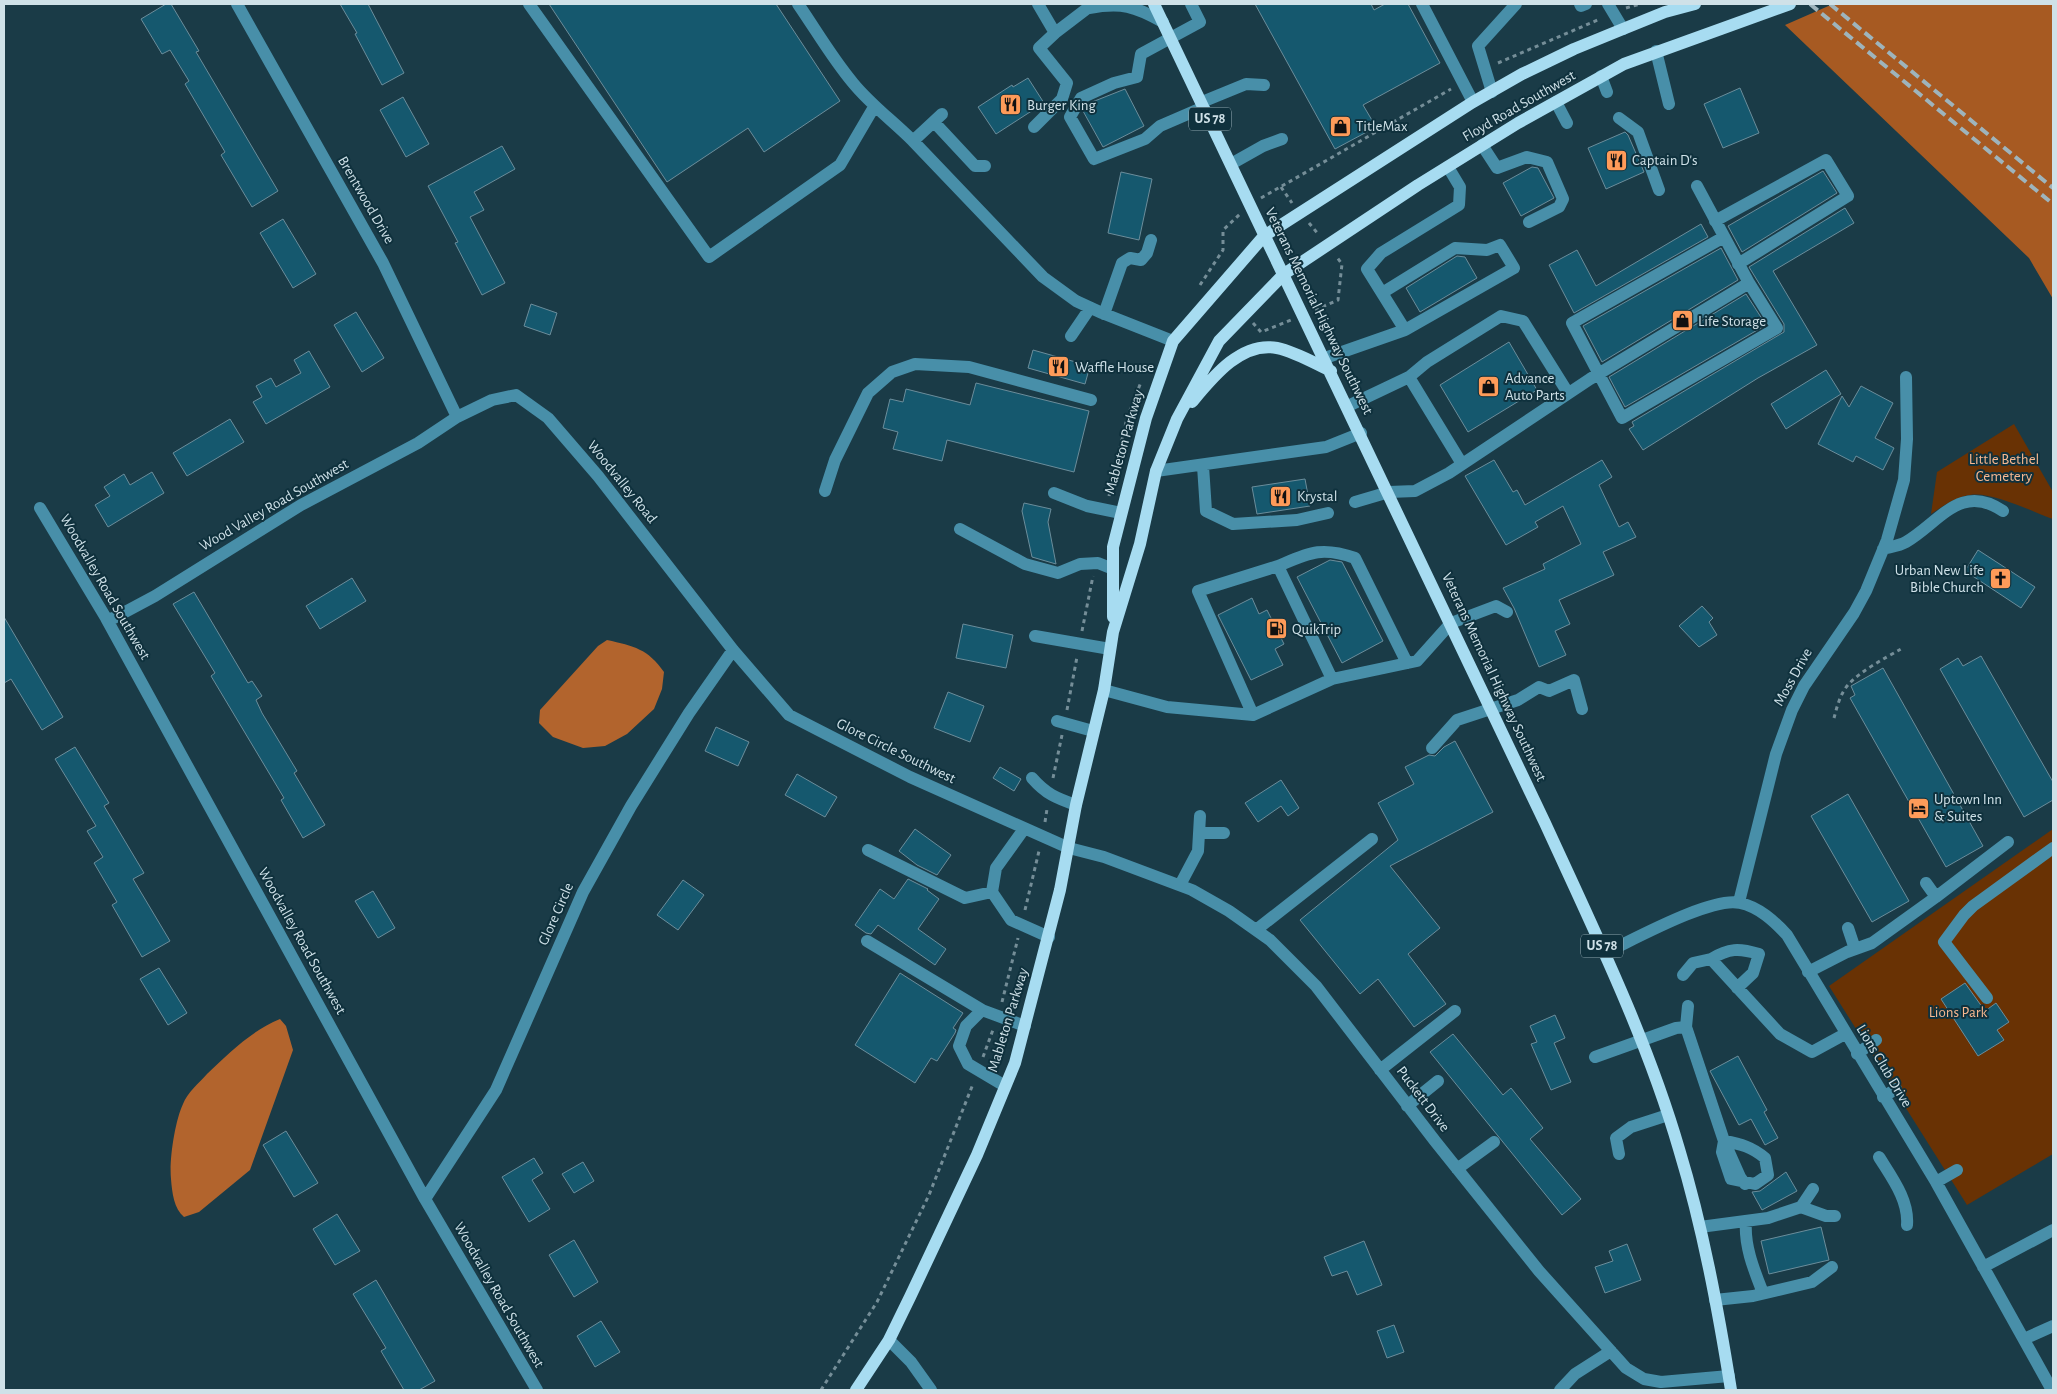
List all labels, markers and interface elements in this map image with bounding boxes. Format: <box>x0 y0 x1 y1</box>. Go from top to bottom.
street label: Floyd Road Southwest <box>1460 68 1578 144</box>
restaurant icon: Burger King <box>999 93 1023 117</box>
place label: Burger King <box>1027 98 1097 113</box>
road number: US 78 <box>1189 108 1231 130</box>
shop icon: TitleMax <box>1328 114 1352 138</box>
place label: TitleMax <box>1356 119 1408 134</box>
restaurant icon: Captain D's <box>1604 148 1628 172</box>
place label: Captain D's <box>1632 153 1697 168</box>
street label: Brentwood Drive <box>335 154 397 246</box>
street label: Veterans Memorial Highway Southwest <box>1262 205 1376 417</box>
shop icon: Life Storage <box>1670 309 1694 333</box>
place label: Life Storage <box>1698 314 1766 329</box>
restaurant icon: Waffle House <box>1047 355 1071 379</box>
place label: Waffle House <box>1075 360 1154 375</box>
place label: Advance Auto Parts <box>1505 371 1565 403</box>
shop icon: Advance Auto Parts <box>1477 375 1501 399</box>
street label: Mableton Parkway <box>1102 388 1146 496</box>
street label: Woodvalley Road <box>584 438 660 526</box>
park label: Little Bethel Cemetery <box>1969 452 2039 484</box>
street label: Wood Valley Road Southwest <box>197 456 351 554</box>
restaurant icon: Krystal <box>1269 484 1293 508</box>
place label: Krystal <box>1297 489 1337 504</box>
street label: Woodvalley Road Southwest <box>57 512 153 662</box>
place label: Urban New Life Bible Church <box>1895 563 1984 595</box>
church icon: Urban New Life Bible Church <box>1988 567 2012 591</box>
street label: Veterans Memorial Highway Southwest <box>1439 570 1549 784</box>
fuel station icon: QuikTrip <box>1264 617 1288 641</box>
place label: QuikTrip <box>1292 622 1341 637</box>
street label: Moss Drive <box>1771 645 1815 708</box>
street label: Glore Circle Southwest <box>834 716 958 786</box>
place label: Uptown Inn & Suites <box>1934 792 2002 824</box>
hotel icon: Uptown Inn & Suites <box>1906 796 1930 820</box>
street label: Woodvalley Road Southwest <box>255 865 349 1017</box>
street label: Glore Circle <box>536 880 576 947</box>
road number: US 78 <box>1581 934 1623 958</box>
street label: Mableton Parkway <box>985 966 1031 1074</box>
park label: Lions Park <box>1929 1005 1988 1020</box>
street label: Lions Club Drive <box>1854 1022 1915 1110</box>
street label: Puckett Drive <box>1394 1063 1452 1135</box>
street label: Woodvalley Road Southwest <box>451 1220 547 1370</box>

